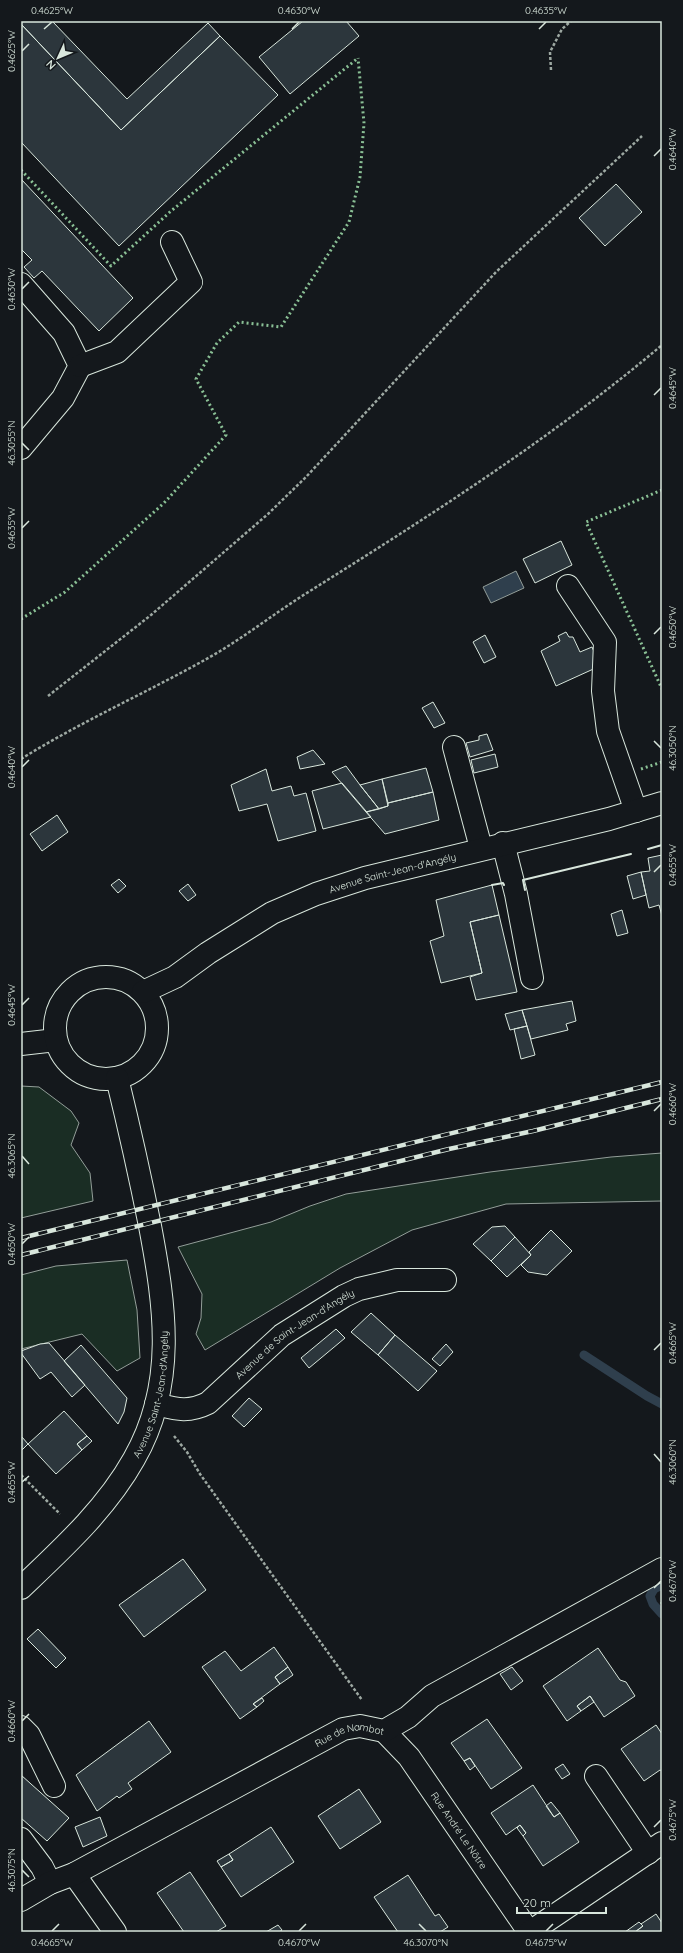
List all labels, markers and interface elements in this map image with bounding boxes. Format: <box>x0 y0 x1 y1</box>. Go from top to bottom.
text: 0.4625°W <box>31 4 73 17</box>
text: 0.4630°W <box>278 4 320 17</box>
text: 0.4635°W <box>525 4 567 17</box>
text: 0.4625°W <box>5 30 18 72</box>
north arrow <box>38 38 78 78</box>
text: N <box>43 57 59 73</box>
text: 0.4640°W <box>666 127 679 170</box>
text: 0.4630°W <box>5 268 18 310</box>
text: 0.4645°W <box>666 367 679 409</box>
text: 46.3055°N <box>5 420 18 466</box>
text: 0.4635°W <box>5 507 18 549</box>
text: 0.4650°W <box>666 605 679 648</box>
text: 46.3050°N <box>666 725 679 771</box>
text: 0.4640°W <box>5 745 18 788</box>
text: 0.4655°W <box>666 844 679 886</box>
street label: Avenue Saint-Jean-d'Angély <box>327 850 457 896</box>
text: 0.4645°W <box>5 984 18 1026</box>
text: 0.4660°W <box>666 1082 679 1125</box>
text: 46.3065°N <box>5 1133 18 1179</box>
text: 0.4650°W <box>5 1222 18 1265</box>
street label: Avenue de Saint-Jean-d'Angély <box>232 1286 356 1382</box>
text: 0.4665°W <box>666 1322 679 1364</box>
street label: Avenue Saint-Jean-d'Angély <box>130 1331 170 1460</box>
text: 46.3060°N <box>666 1439 679 1485</box>
text: 0.4655°W <box>5 1461 18 1503</box>
text: 0.4670°W <box>666 1560 679 1602</box>
text: 0.4660°W <box>5 1699 18 1742</box>
street label: Rue de Nambot <box>312 1720 386 1750</box>
street label: Rue André Le Nôtre <box>428 1789 491 1872</box>
text: 0.4675°W <box>666 1799 679 1841</box>
text: 46.3075°N <box>5 1848 18 1892</box>
scale bar <box>517 1889 606 1915</box>
text: 20 m <box>523 1895 551 1910</box>
text: 0.4665°W <box>31 1936 73 1949</box>
text: 0.4670°W <box>278 1936 320 1949</box>
text: 46.3070°N <box>404 1936 448 1949</box>
text: 0.4675°W <box>525 1936 567 1949</box>

